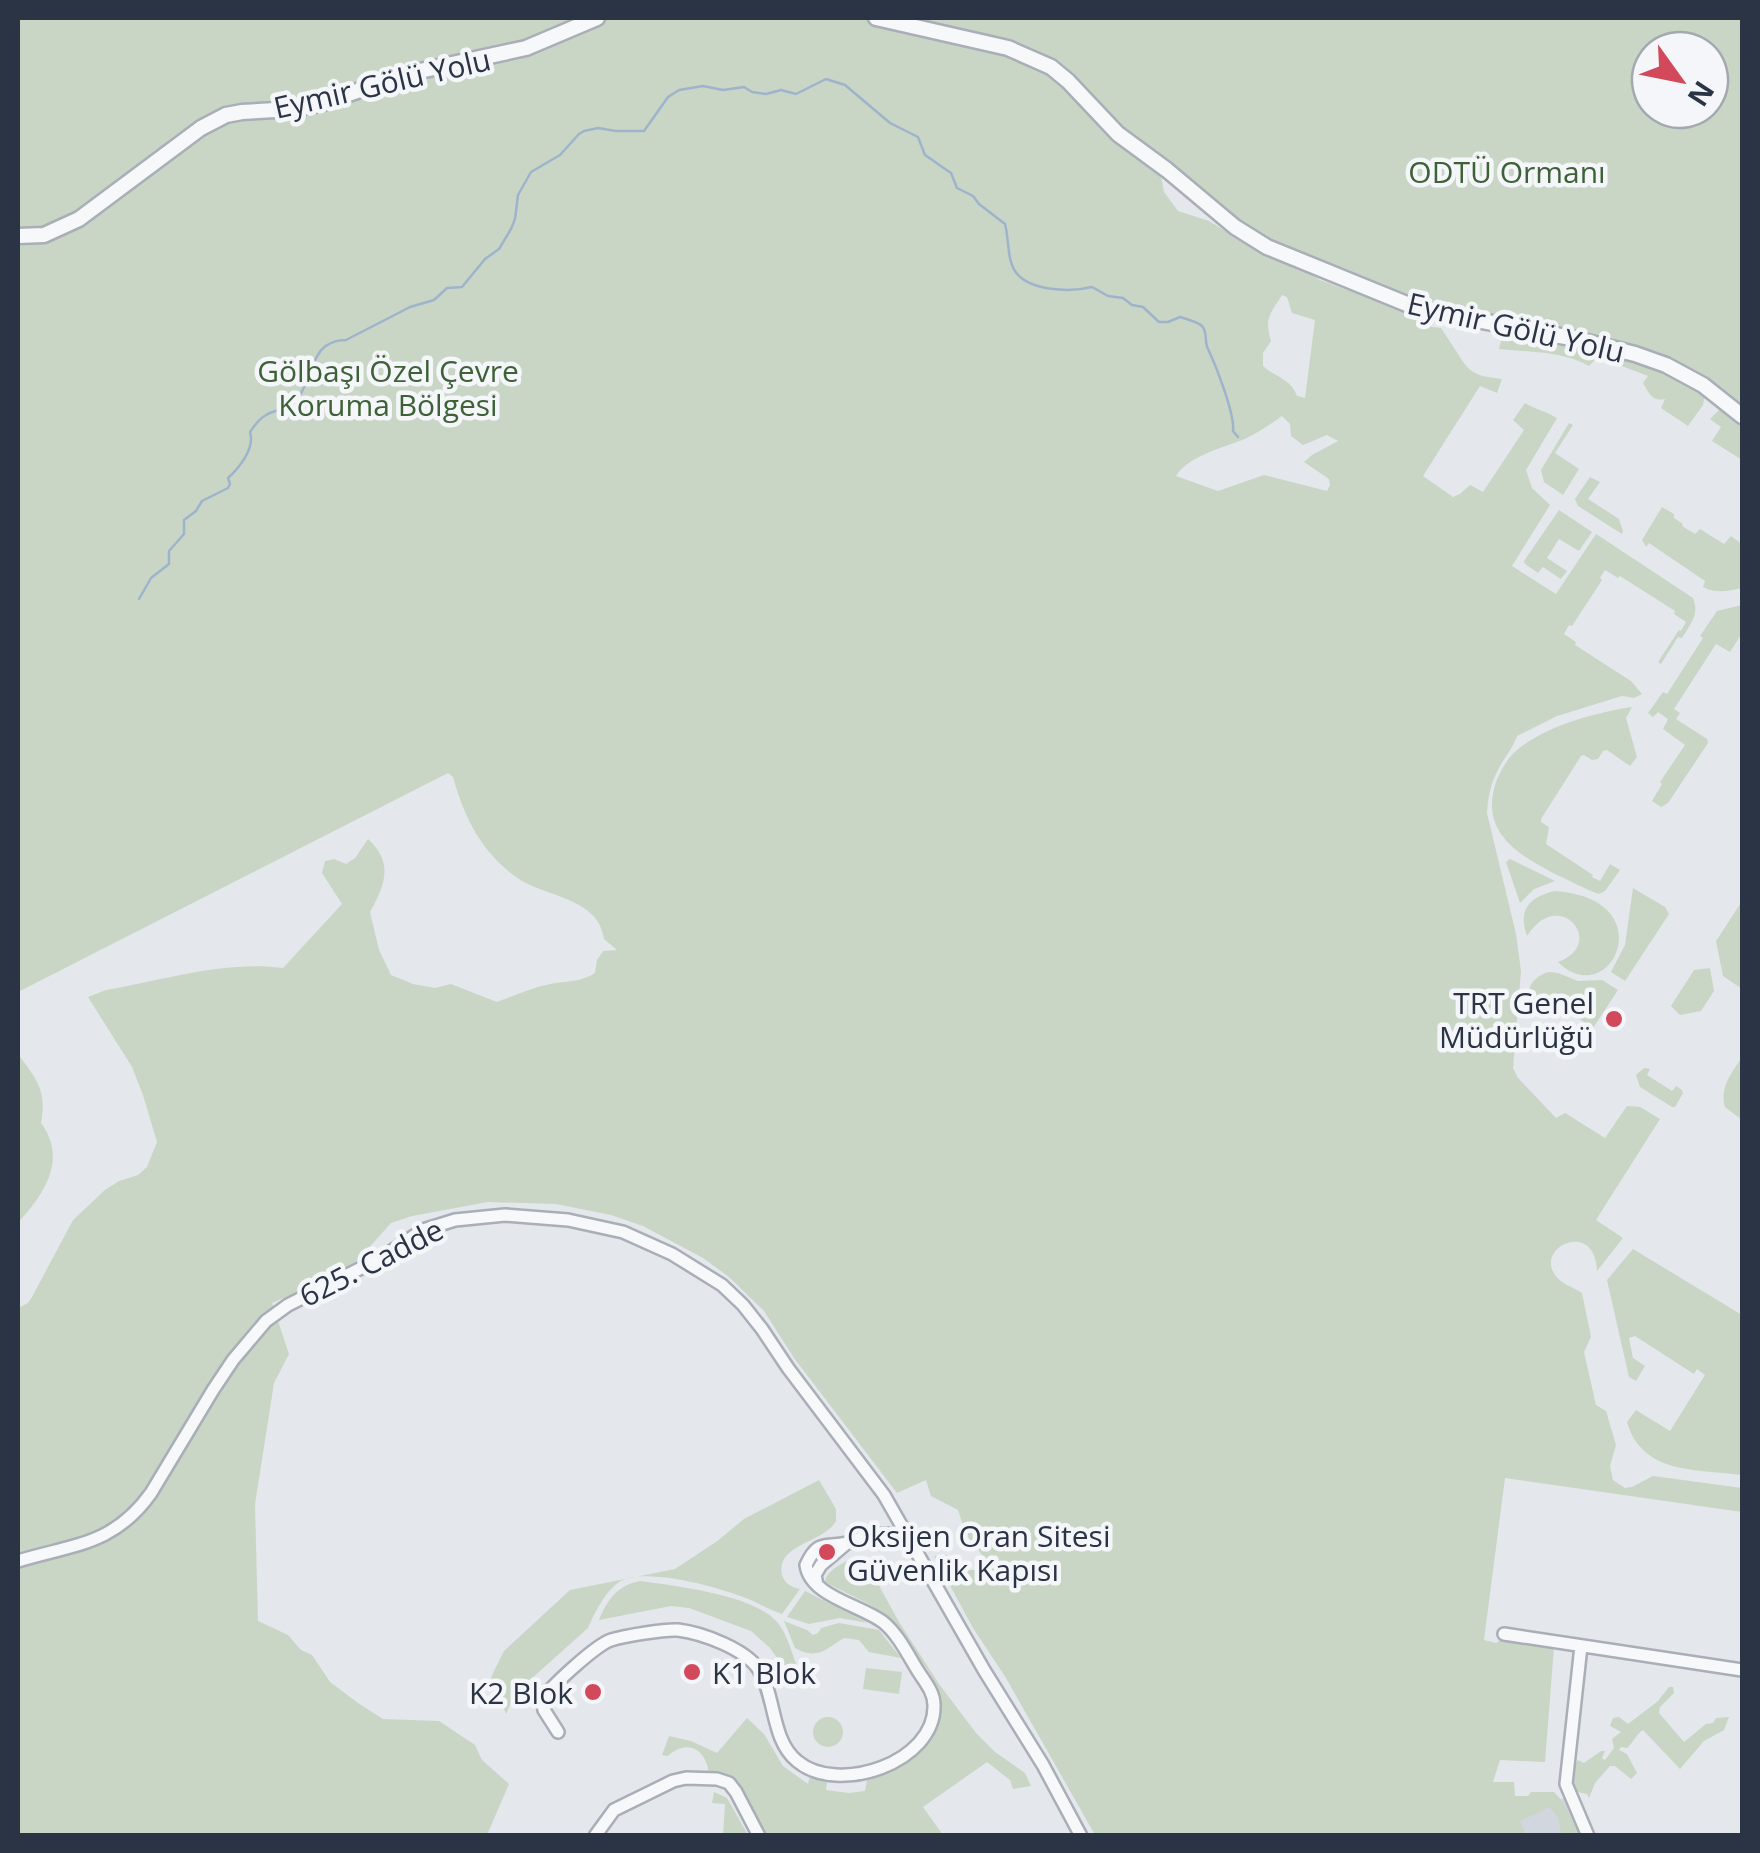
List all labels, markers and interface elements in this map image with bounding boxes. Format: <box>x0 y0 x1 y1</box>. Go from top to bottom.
north arrow <box>1630 30 1730 130</box>
street label: Eymir Gölü Yolu <box>269 38 495 128</box>
text: N <box>1680 74 1724 114</box>
park label: ODTÜ Ormanı <box>1408 151 1606 192</box>
street label: Eymir Gölü Yolu <box>1403 282 1629 372</box>
park label: Gölbaşı Özel Çevre Koruma Bölgesi <box>257 350 519 425</box>
place label: TRT Genel Müdürlüğü <box>1439 982 1594 1057</box>
marker: TRT Genel Müdürlüğü <box>1603 1008 1625 1030</box>
street label: 625. Cadde <box>292 1208 450 1316</box>
place label: Oksijen Oran Sitesi Güvenlik Kapısı <box>847 1515 1110 1590</box>
marker: Oksijen Oran Sitesi Güvenlik Kapısı <box>816 1541 838 1563</box>
place label: K1 Blok <box>712 1652 816 1693</box>
marker: K1 Blok <box>681 1661 703 1683</box>
place label: K2 Blok <box>469 1672 573 1713</box>
marker: K2 Blok <box>582 1681 604 1703</box>

